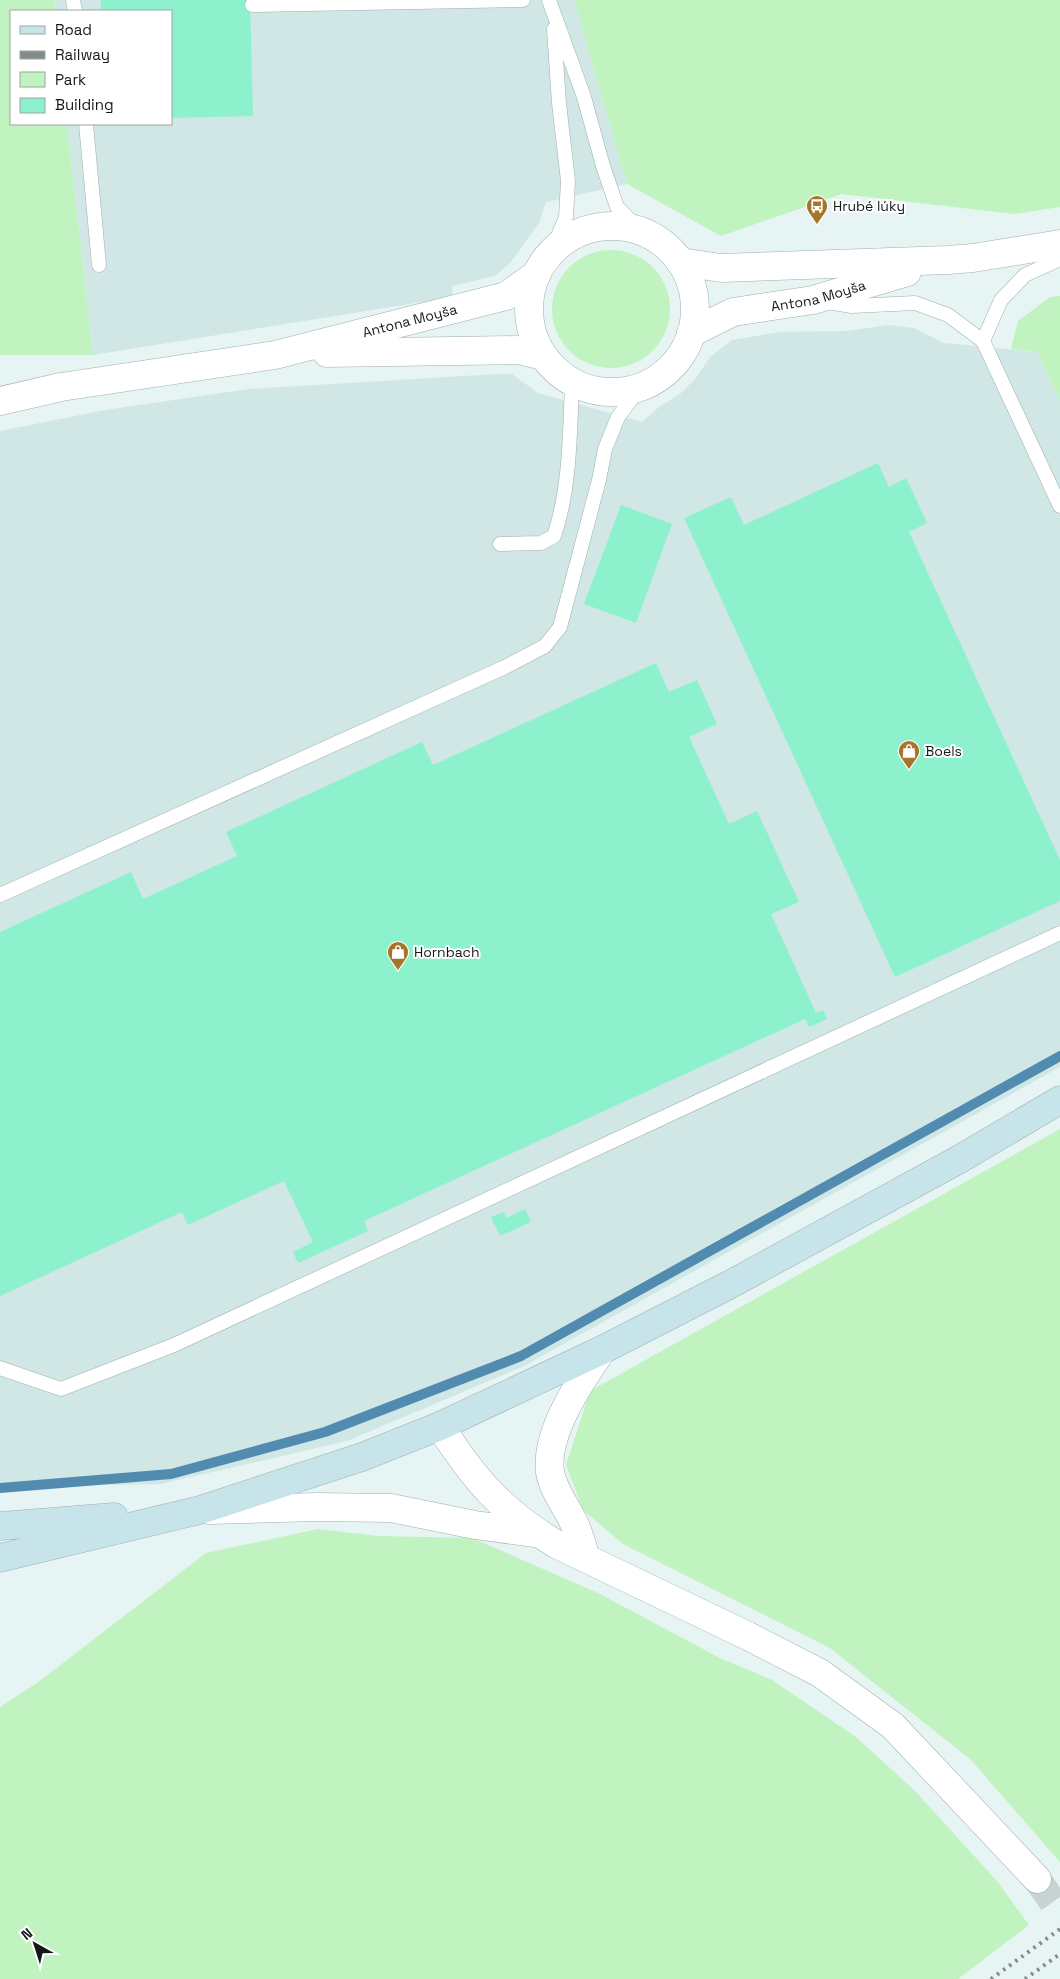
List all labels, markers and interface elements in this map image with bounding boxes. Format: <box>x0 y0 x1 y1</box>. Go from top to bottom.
legend <box>10 10 172 125</box>
text: Road <box>55 20 92 39</box>
text: Railway <box>55 45 110 64</box>
text: Park <box>55 70 86 89</box>
text: Building <box>55 95 114 114</box>
bus stop icon: Hrubé lúky <box>805 194 829 225</box>
place label: Hrubé lúky <box>833 197 905 215</box>
street label: Antona Moyša <box>770 276 868 315</box>
street label: Antona Moyša <box>360 300 459 341</box>
shop icon: Boels <box>897 739 921 770</box>
place label: Boels <box>925 742 962 760</box>
shop icon: Hornbach <box>386 940 410 971</box>
place label: Hornbach <box>414 943 480 961</box>
north arrow <box>10 1919 60 1969</box>
text: N <box>18 1924 36 1944</box>

